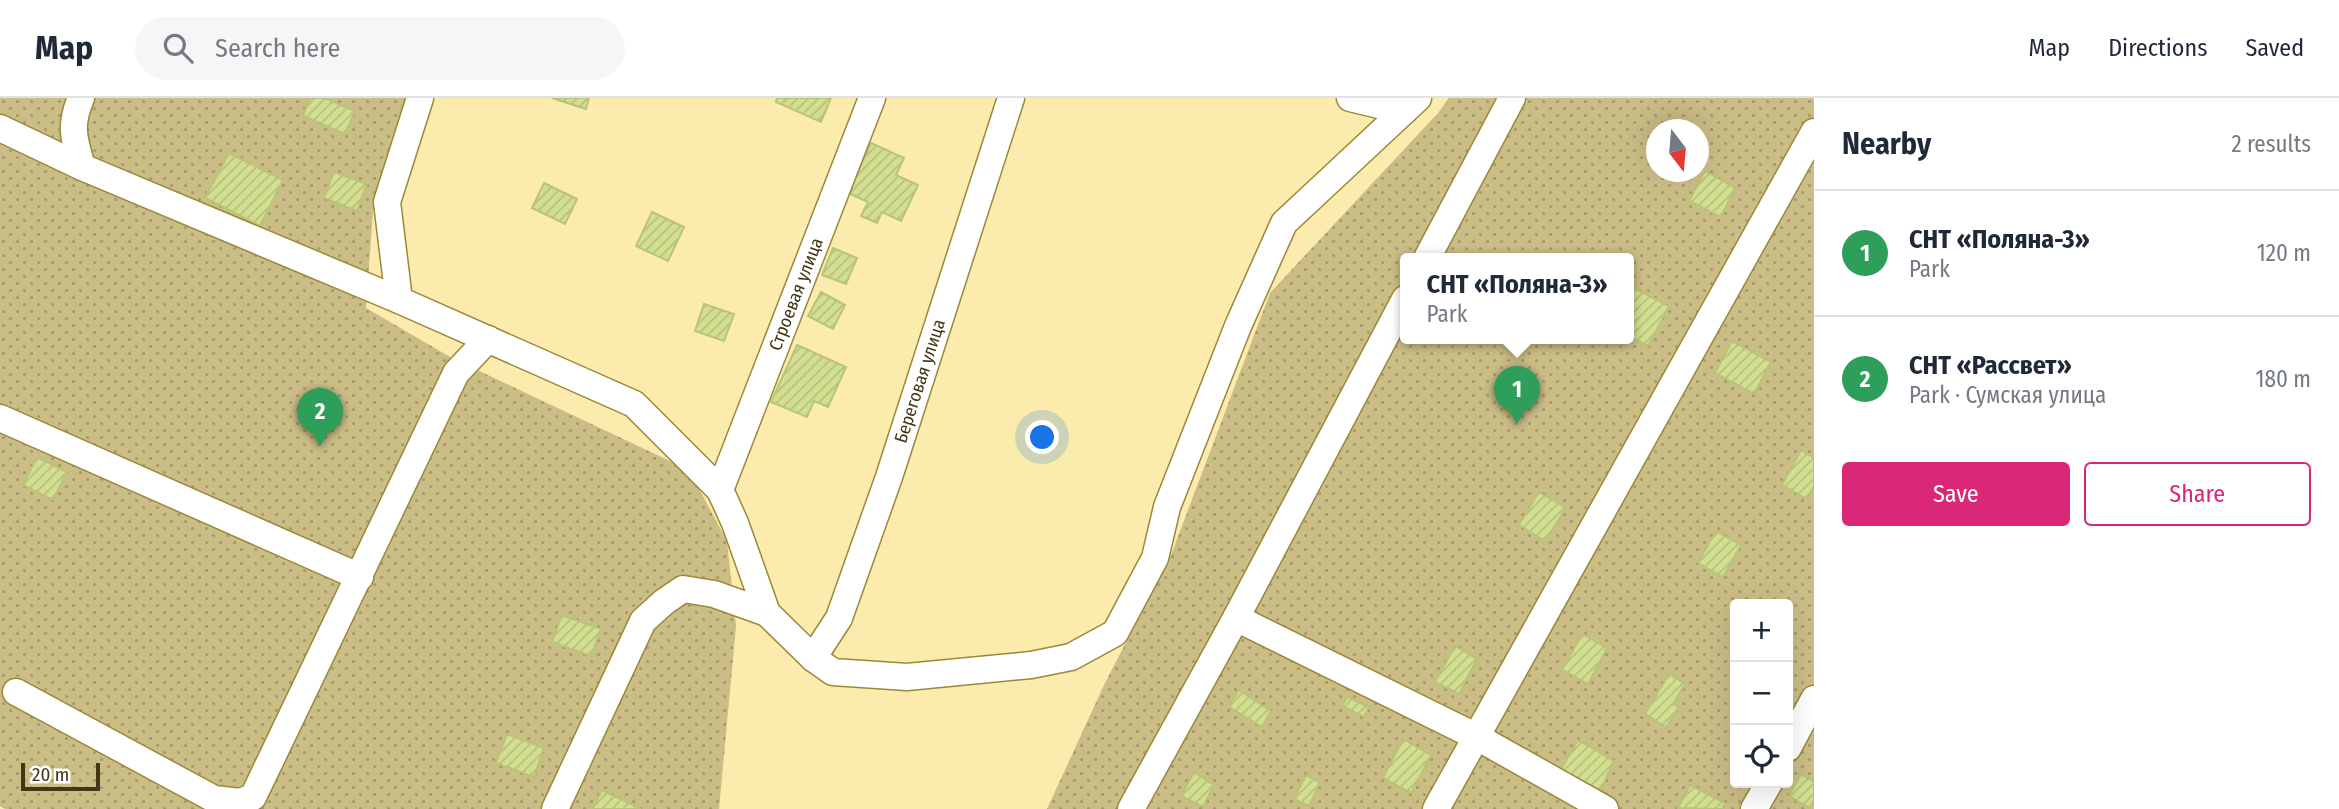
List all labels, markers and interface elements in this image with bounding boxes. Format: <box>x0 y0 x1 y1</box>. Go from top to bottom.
search box <box>135 17 625 80</box>
text: Map <box>35 28 93 68</box>
icon: search <box>159 29 197 67</box>
text: Search here <box>215 33 340 64</box>
text: Map <box>2029 34 2070 62</box>
text: Directions <box>2108 34 2207 62</box>
text: Saved <box>2245 34 2304 62</box>
north arrow <box>1646 119 1709 182</box>
text: Nearby <box>1842 126 1931 162</box>
text: 2 results <box>2231 130 2311 158</box>
text: СНТ «Поляна-3» <box>1909 224 2090 255</box>
street label: Строевая улица <box>764 234 828 354</box>
text: 1 <box>1860 239 1870 267</box>
text: 120 m <box>2257 239 2311 267</box>
popup <box>1400 253 1634 344</box>
text: Park <box>1909 255 1950 283</box>
text: СНТ «Поляна-3» <box>1427 269 1607 300</box>
text: Park <box>1427 300 1467 328</box>
street label: Береговая улица <box>890 316 950 446</box>
text: СНТ «Рассвет» <box>1909 350 2072 381</box>
text: 2 <box>1860 365 1870 393</box>
text: 180 m <box>2255 365 2311 393</box>
pin: 1 <box>1494 366 1540 424</box>
text: Park · Сумская улица <box>1909 381 2106 409</box>
pin: 2 <box>297 388 343 446</box>
your location <box>1025 420 1059 454</box>
button: Save <box>1842 462 2070 526</box>
button: Share <box>2084 462 2311 526</box>
map controls <box>1730 599 1793 788</box>
button: + <box>1730 599 1793 662</box>
button: − <box>1730 662 1793 725</box>
button: locate <box>1730 725 1793 788</box>
scale bar <box>21 760 100 792</box>
text: 20 m <box>32 763 69 786</box>

